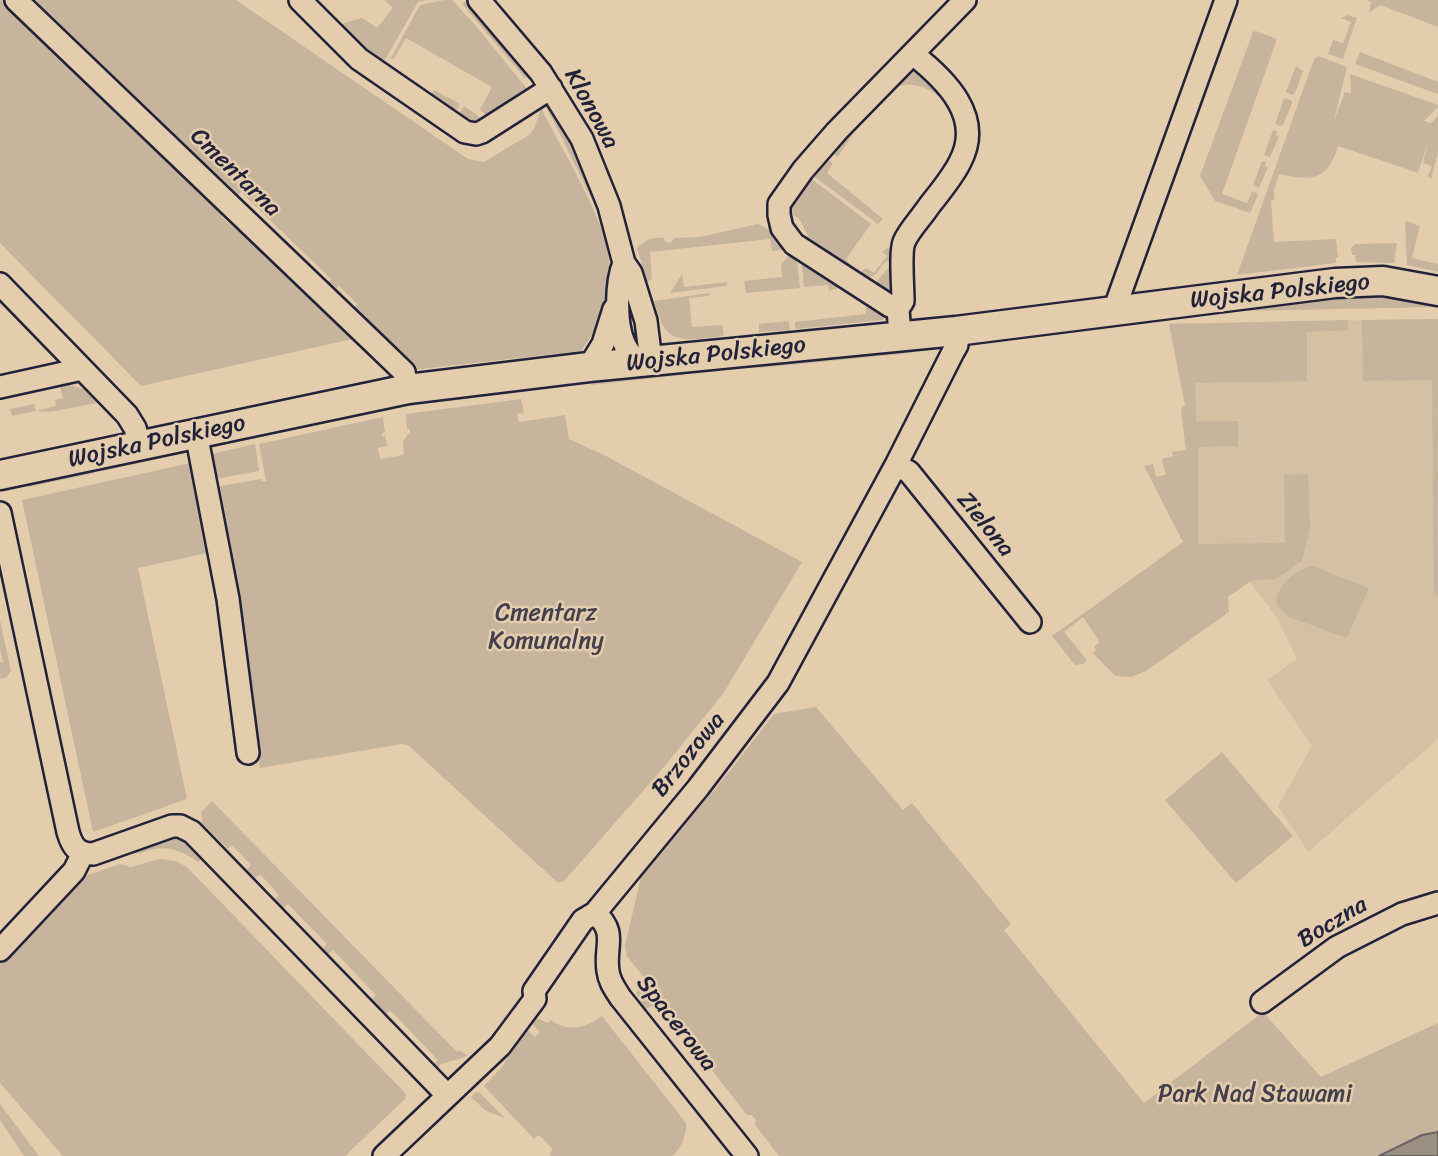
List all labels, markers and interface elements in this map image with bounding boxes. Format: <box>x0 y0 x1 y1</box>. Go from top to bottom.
street label: Klonowa <box>557 64 625 154</box>
street label: Cmentarna <box>184 123 286 223</box>
street label: Wojska Polskiego <box>1189 268 1371 316</box>
street label: Wojska Polskiego <box>625 331 807 379</box>
street label: Wojska Polskiego <box>66 409 248 475</box>
street label: Zielona <box>950 487 1020 563</box>
park label: Cmentarz Komunalny <box>488 600 604 656</box>
street label: Brzozowa <box>646 707 732 803</box>
street label: Boczna <box>1293 891 1373 955</box>
street label: Spacerowa <box>629 970 723 1078</box>
park label: Park Nad Stawami <box>1158 1081 1352 1109</box>

